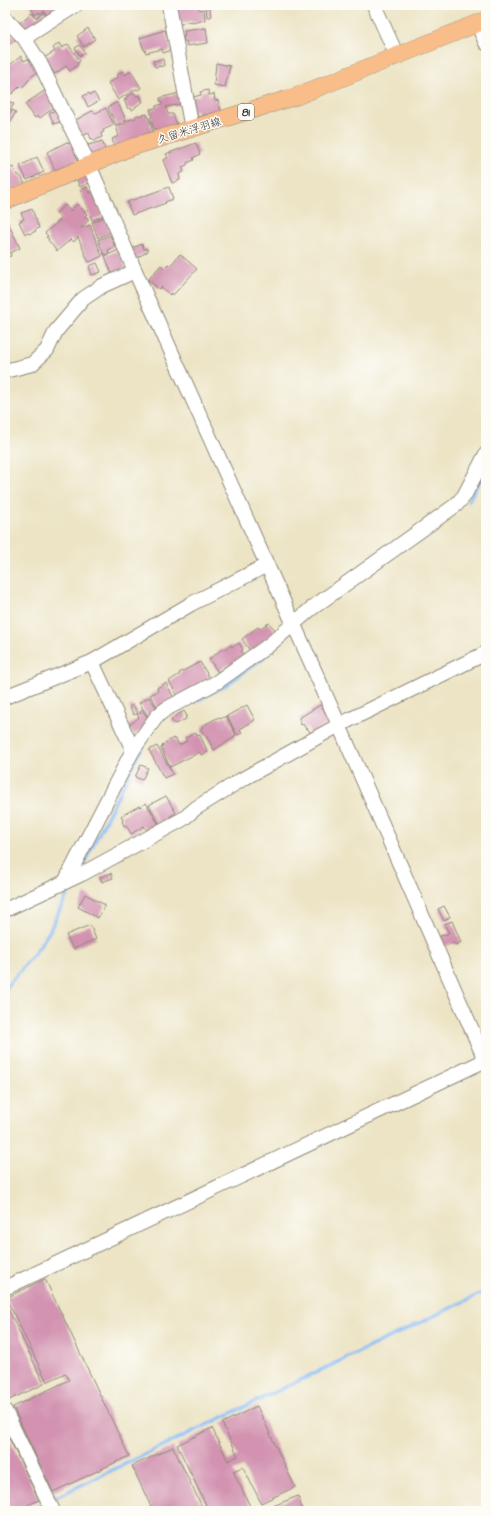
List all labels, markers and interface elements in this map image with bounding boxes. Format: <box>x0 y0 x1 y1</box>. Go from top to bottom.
road number: 81 <box>238 104 254 120</box>
street label: 久留米浮羽線 <box>155 114 223 147</box>

